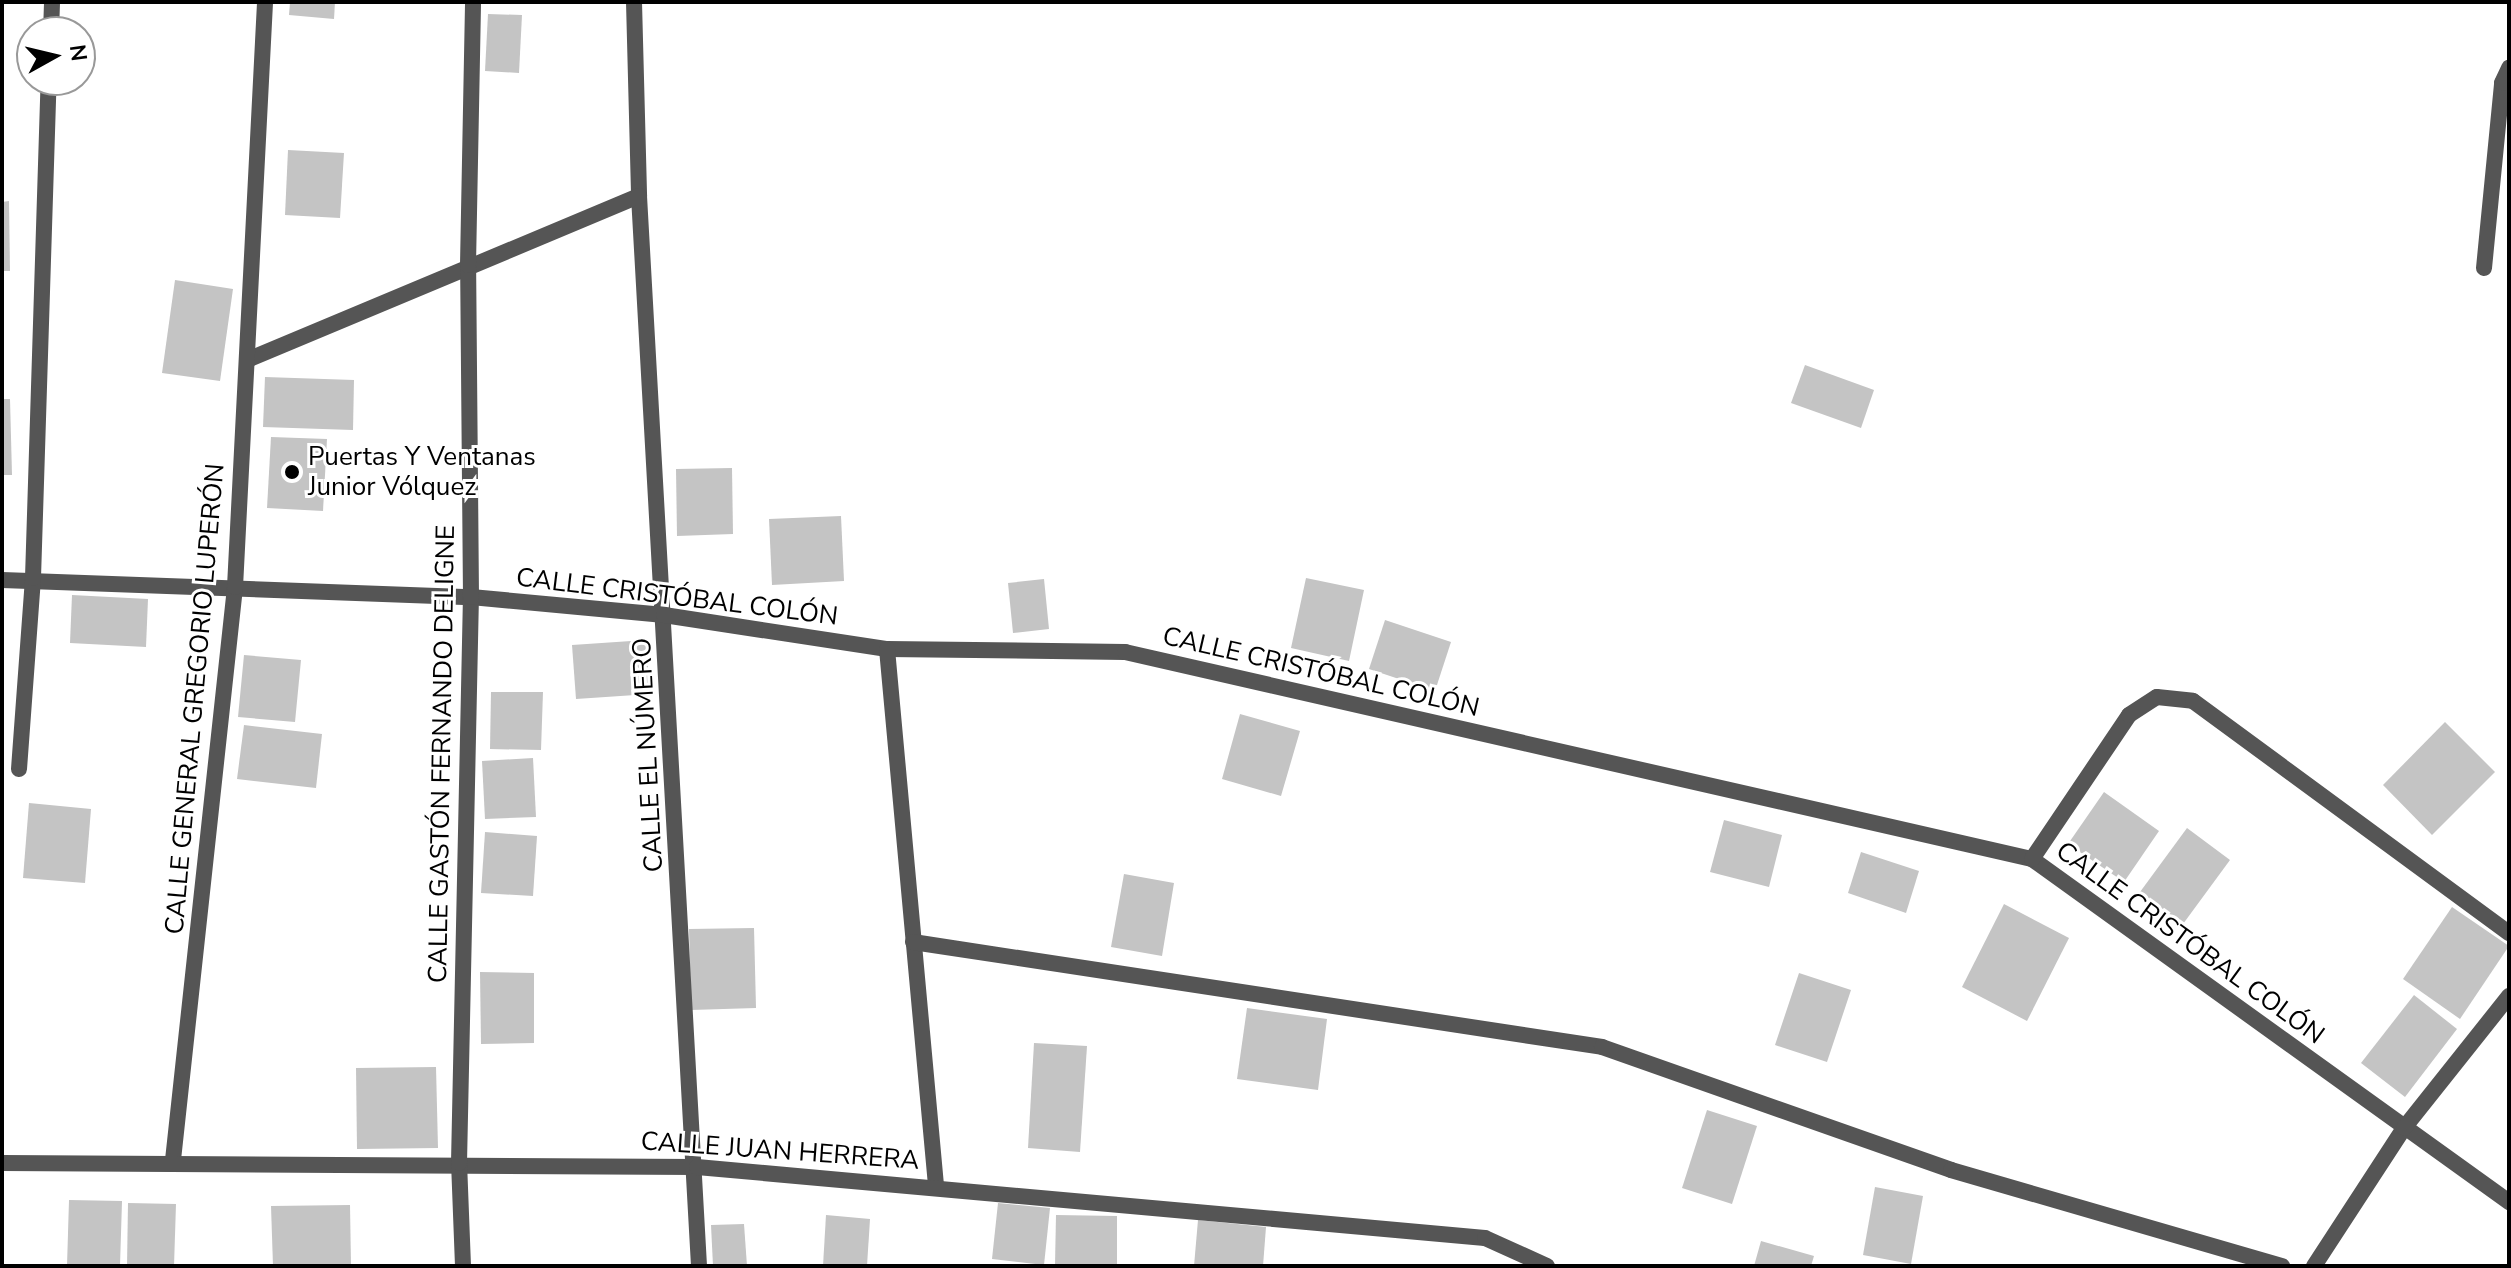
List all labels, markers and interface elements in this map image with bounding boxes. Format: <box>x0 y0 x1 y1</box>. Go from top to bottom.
north arrow <box>16 16 96 96</box>
text: N <box>62 43 94 63</box>
place label: Puertas Y Ventanas Junior Vólquez <box>308 441 536 502</box>
street label: CALLE GENERAL GREGORIO LUPERÓN <box>159 462 231 936</box>
marker: Puertas Y Ventanas Junior Vólquez <box>283 463 301 481</box>
street label: CALLE GASTÓN FERNANDO DELIGNE <box>422 525 462 983</box>
street label: CALLE CRISTÓBAL COLÓN <box>514 562 840 632</box>
street label: CALLE CRISTÓBAL COLÓN <box>1160 620 1482 724</box>
street label: CALLE EL NÚMERO <box>626 637 670 873</box>
street label: CALLE CRISTÓBAL COLÓN <box>2050 835 2330 1051</box>
street label: CALLE JUAN HERRERA <box>640 1126 920 1176</box>

